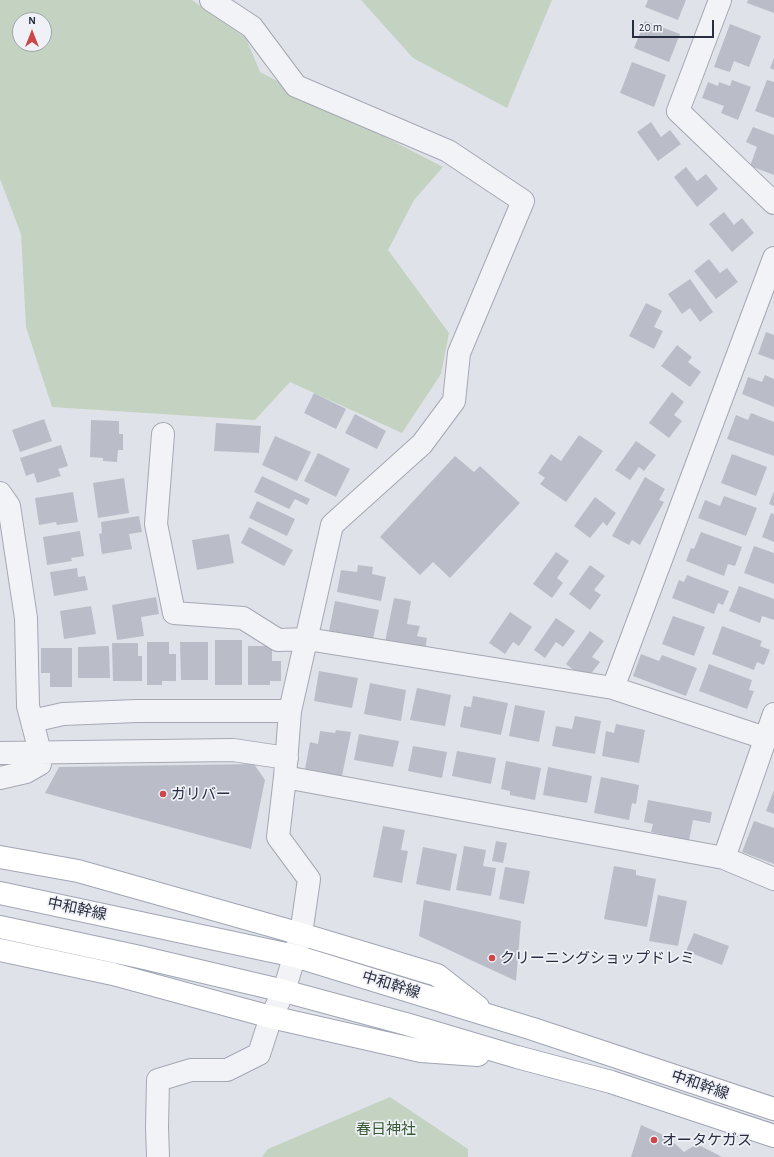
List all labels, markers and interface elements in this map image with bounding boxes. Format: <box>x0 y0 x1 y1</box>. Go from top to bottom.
north arrow <box>12 12 52 52</box>
scale bar <box>634 12 716 38</box>
text: N <box>28 15 36 26</box>
text: 20 m <box>639 21 662 33</box>
place label: ガリバー <box>171 785 231 803</box>
marker: ガリバー <box>158 789 168 799</box>
street label: 中和幹線 <box>46 894 108 924</box>
place label: クリーニングショップドレミ <box>500 949 695 967</box>
marker: クリーニングショップドレミ <box>487 953 497 963</box>
street label: 中和幹線 <box>360 968 422 1002</box>
street label: 中和幹線 <box>669 1067 731 1103</box>
park label: 春日神社 <box>356 1120 416 1138</box>
place label: オータケガス <box>662 1131 752 1149</box>
marker: オータケガス <box>649 1135 659 1145</box>

